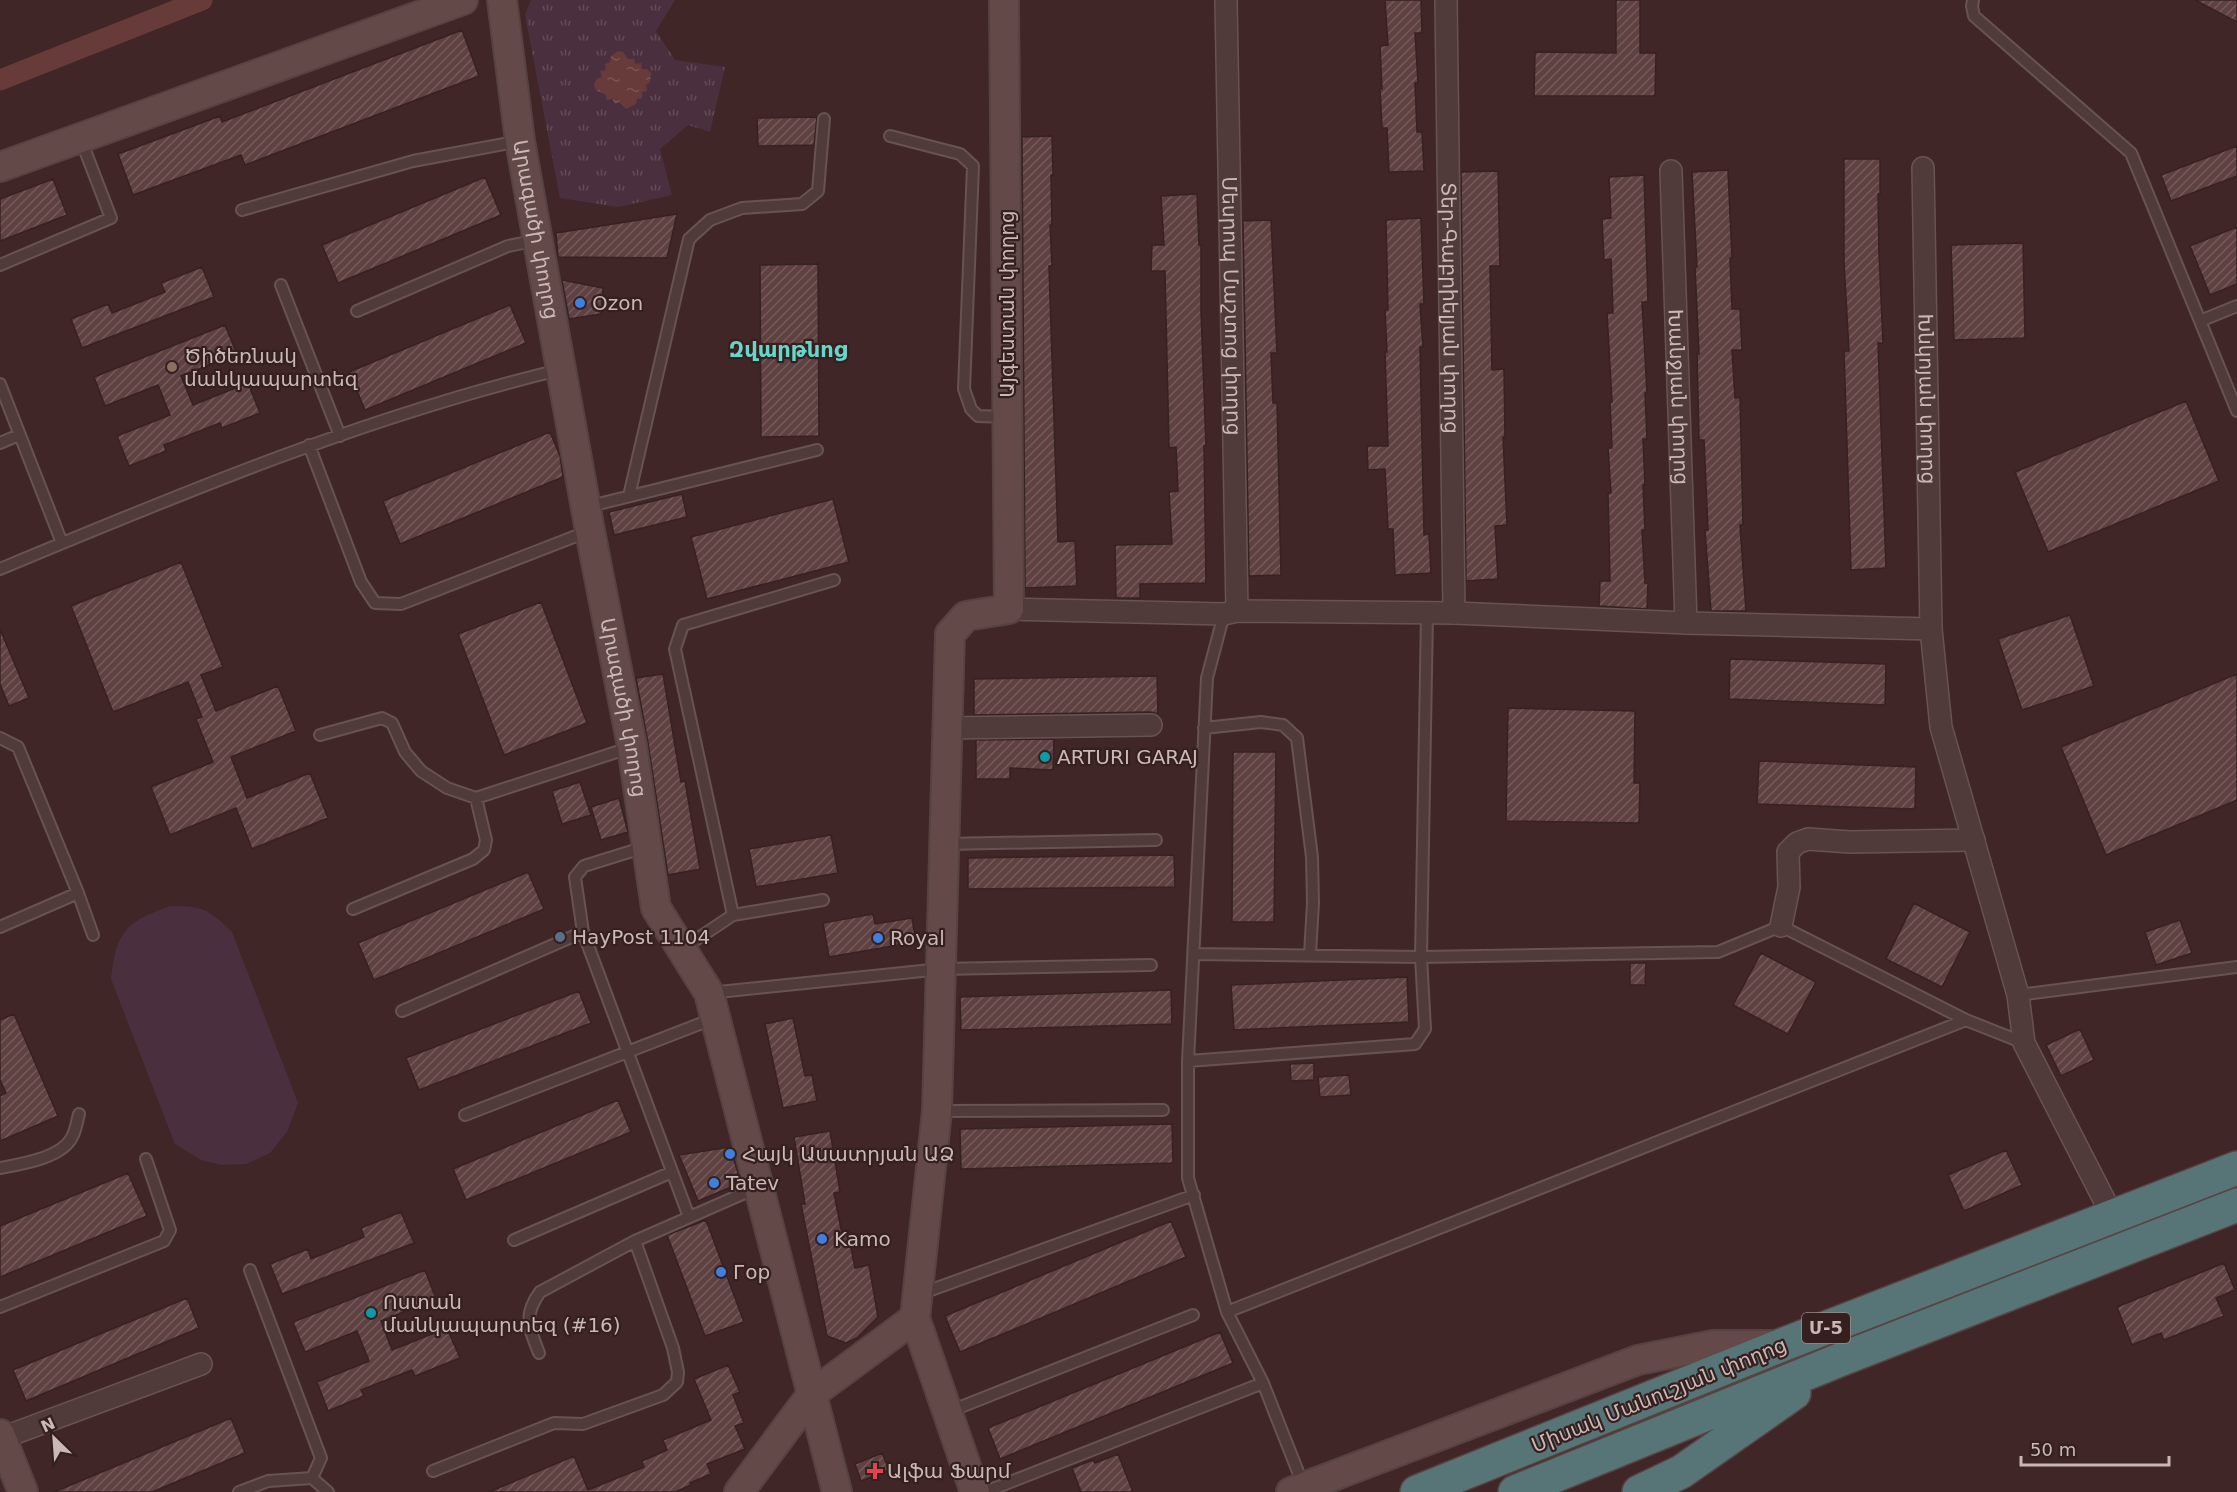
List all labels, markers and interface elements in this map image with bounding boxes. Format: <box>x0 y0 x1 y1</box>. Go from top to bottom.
street label: Արագածի փողոց <box>508 138 564 321</box>
street label: Մեսրոպ Մաշտոց փողոց <box>1217 176 1246 436</box>
street label: Տեր-Գաբրիելյան փողոց <box>1436 182 1464 434</box>
street label: Այգեստան փողոց <box>995 210 1019 398</box>
place label: Ozon <box>592 291 643 315</box>
marker: Ozon <box>573 296 587 310</box>
street label: Խանջյան փողոց <box>1664 309 1693 485</box>
street label: Խնկոյան փողոց <box>1914 313 1940 485</box>
district label: Զվարթնոց <box>729 338 848 362</box>
place label: Ծիծեռնակ մանկապարտեզ <box>184 344 358 391</box>
marker: Ծիծեռնակ մանկապարտեզ <box>165 360 179 374</box>
street label: Արագածի փողոց <box>595 616 651 799</box>
place label: ARTURI GARAJ <box>1057 745 1198 769</box>
marker: ARTURI GARAJ <box>1038 750 1052 764</box>
place label: HayPost 1104 <box>572 925 710 949</box>
place label: Royal <box>890 926 945 950</box>
marker: HayPost 1104 <box>553 930 567 944</box>
marker: Royal <box>871 931 885 945</box>
place label: Հայկ Ասատրյան ԱՁ <box>742 1142 954 1166</box>
marker: Հայկ Ասատրյան ԱՁ <box>723 1147 737 1161</box>
place label: Tatev <box>725 1171 779 1195</box>
marker: Tatev <box>707 1176 721 1190</box>
place label: Kamo <box>834 1227 891 1251</box>
marker: Kamo <box>815 1232 829 1246</box>
place label: Гор <box>733 1260 770 1284</box>
marker: Гор <box>714 1265 728 1279</box>
place label: Ոստան մանկապարտեզ (#16) <box>383 1290 621 1337</box>
marker: Ոստան մանկապարտեզ (#16) <box>364 1306 378 1320</box>
road number: Մ-5 <box>1802 1313 1850 1343</box>
street label: Միսակ Մանուշյան փողոց <box>1528 1333 1790 1457</box>
north arrow <box>24 1408 84 1468</box>
text: N <box>38 1413 58 1436</box>
scale bar <box>2021 1429 2170 1467</box>
text: 50 m <box>2030 1439 2076 1460</box>
place label: Ալֆա Ֆարմ <box>887 1459 1011 1483</box>
marker: Ալֆա Ֆարմ <box>868 1464 882 1478</box>

